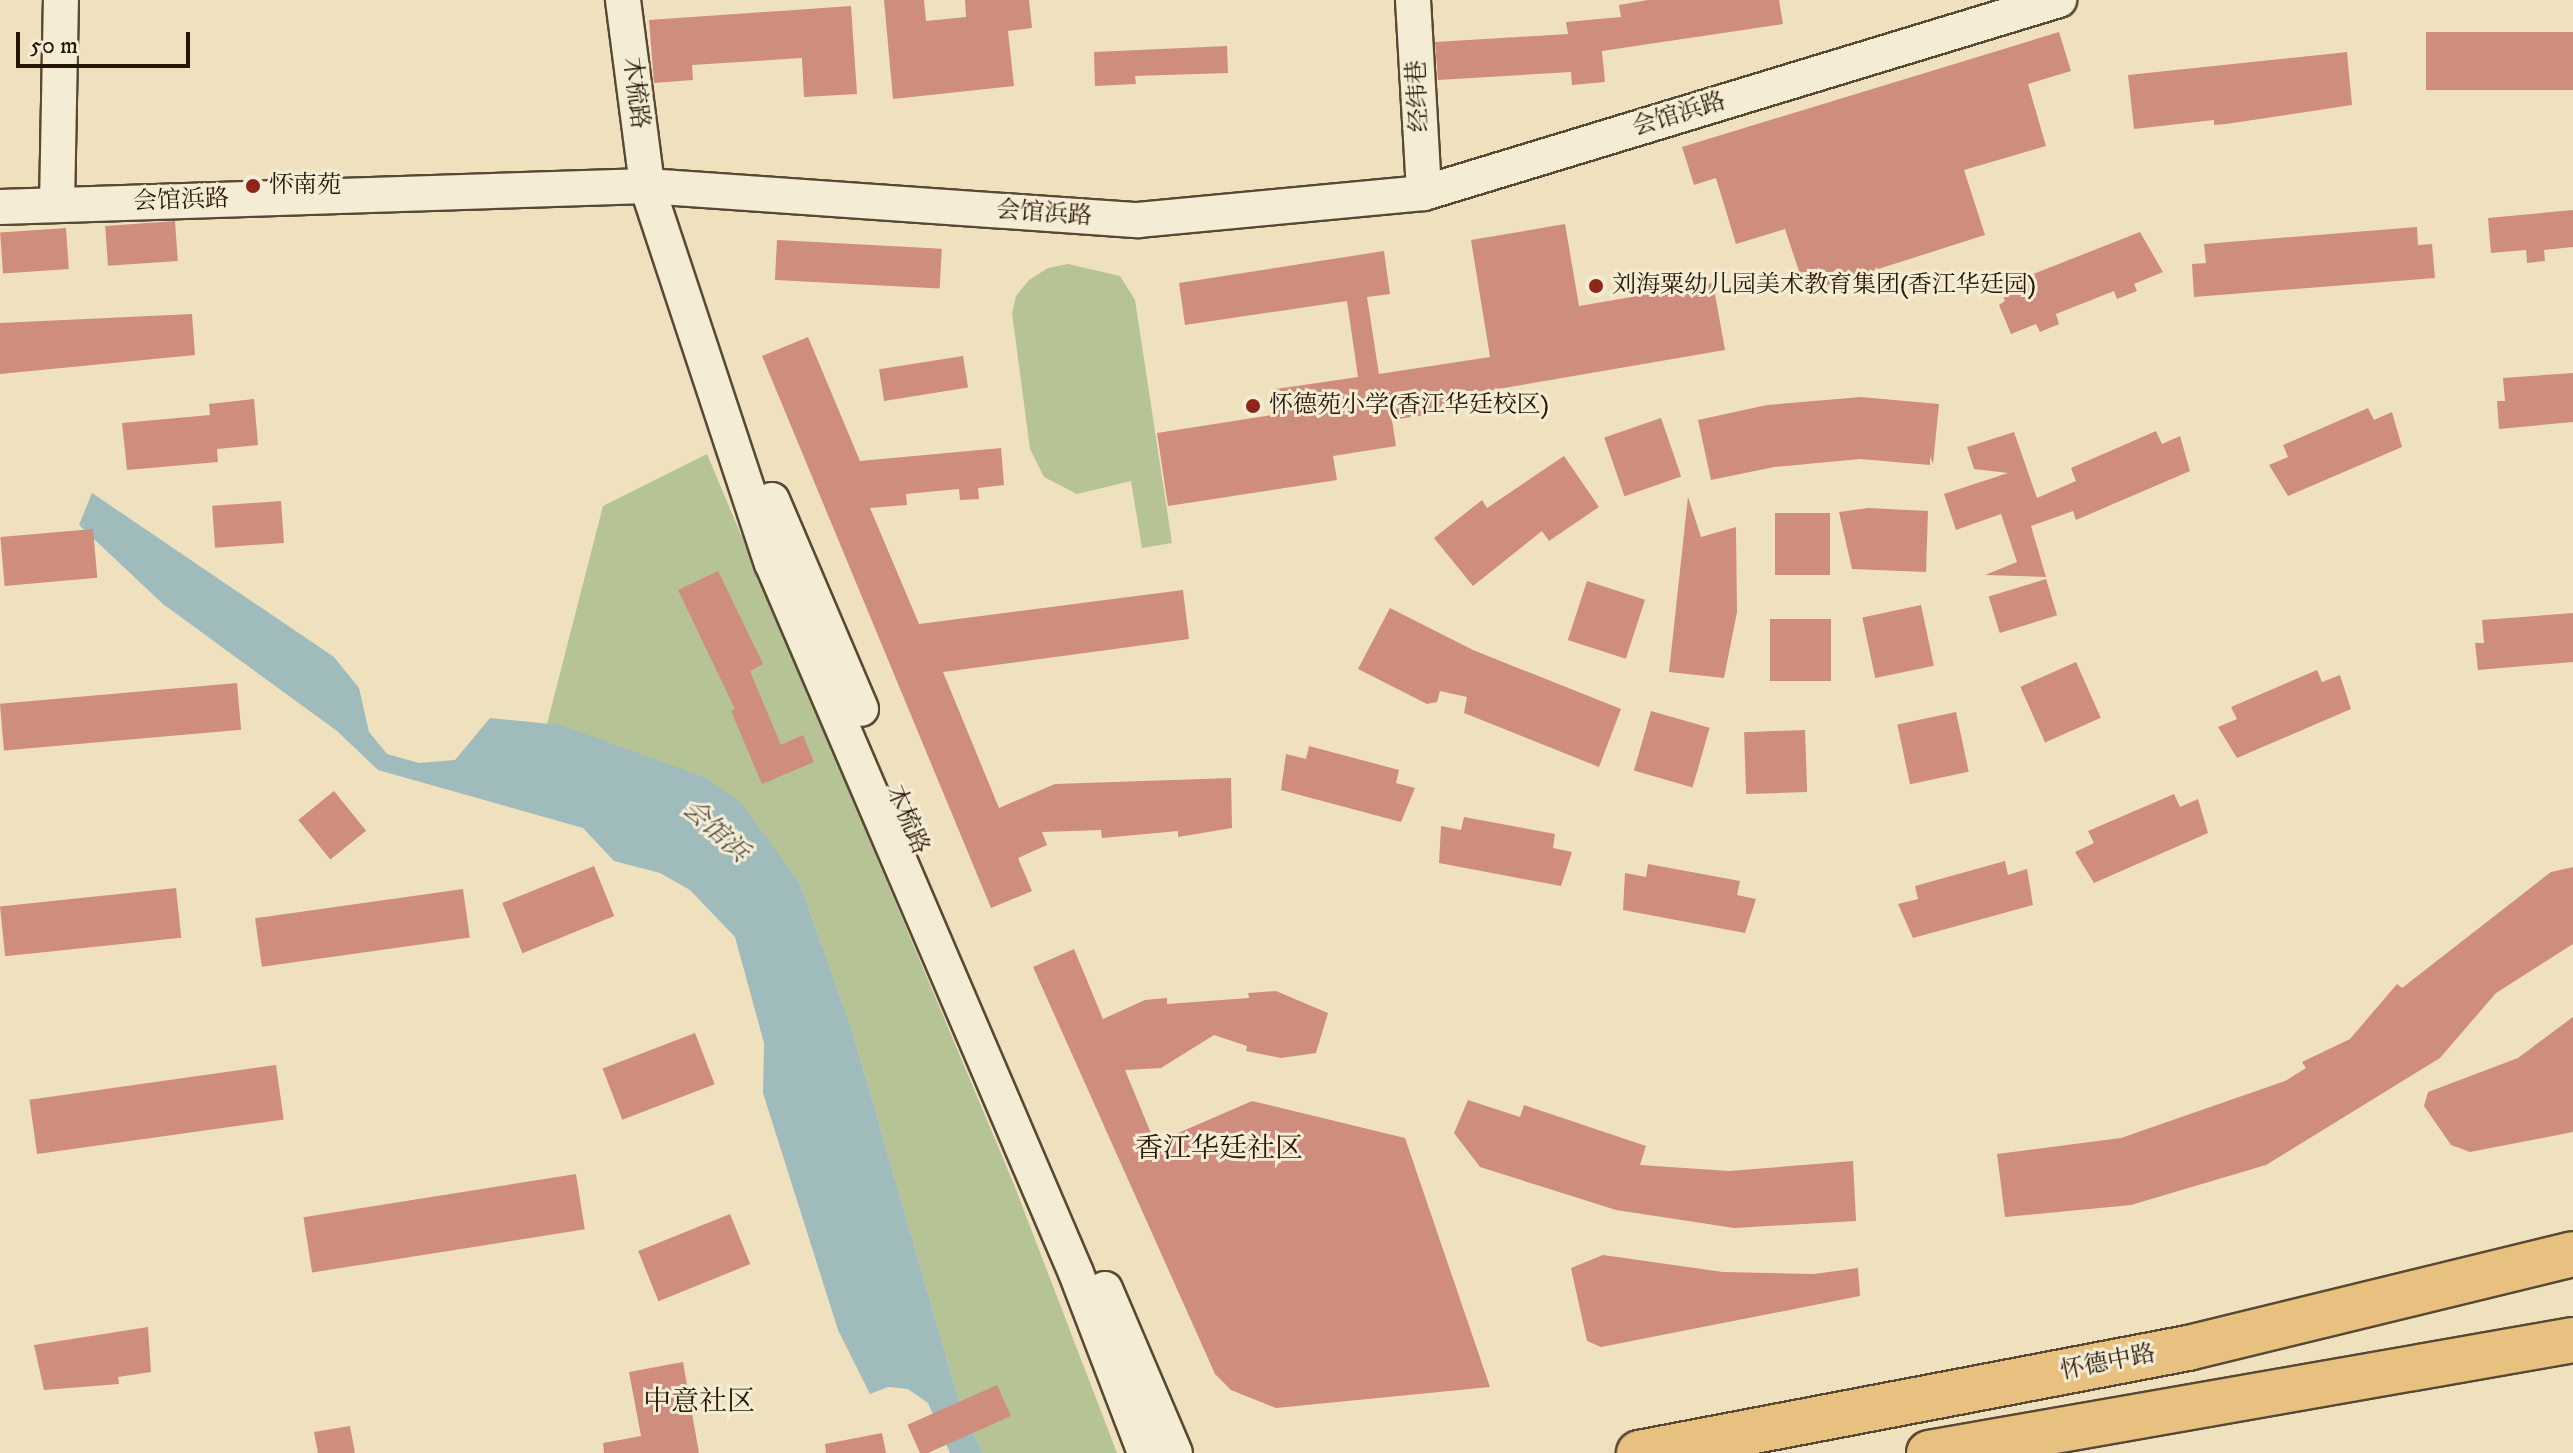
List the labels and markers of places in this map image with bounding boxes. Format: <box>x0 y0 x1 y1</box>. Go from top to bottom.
place label: 怀南苑 <box>269 172 341 200</box>
marker: 怀南苑 <box>244 177 262 195</box>
place label: 刘海粟幼儿园美术教育集团(香江华廷园) <box>1612 272 2036 300</box>
marker: 刘海粟幼儿园美术教育集团(香江华廷园) <box>1587 277 1605 295</box>
place label: 怀德苑小学(香江华廷校区) <box>1269 392 1549 420</box>
marker: 怀德苑小学(香江华廷校区) <box>1244 397 1262 415</box>

